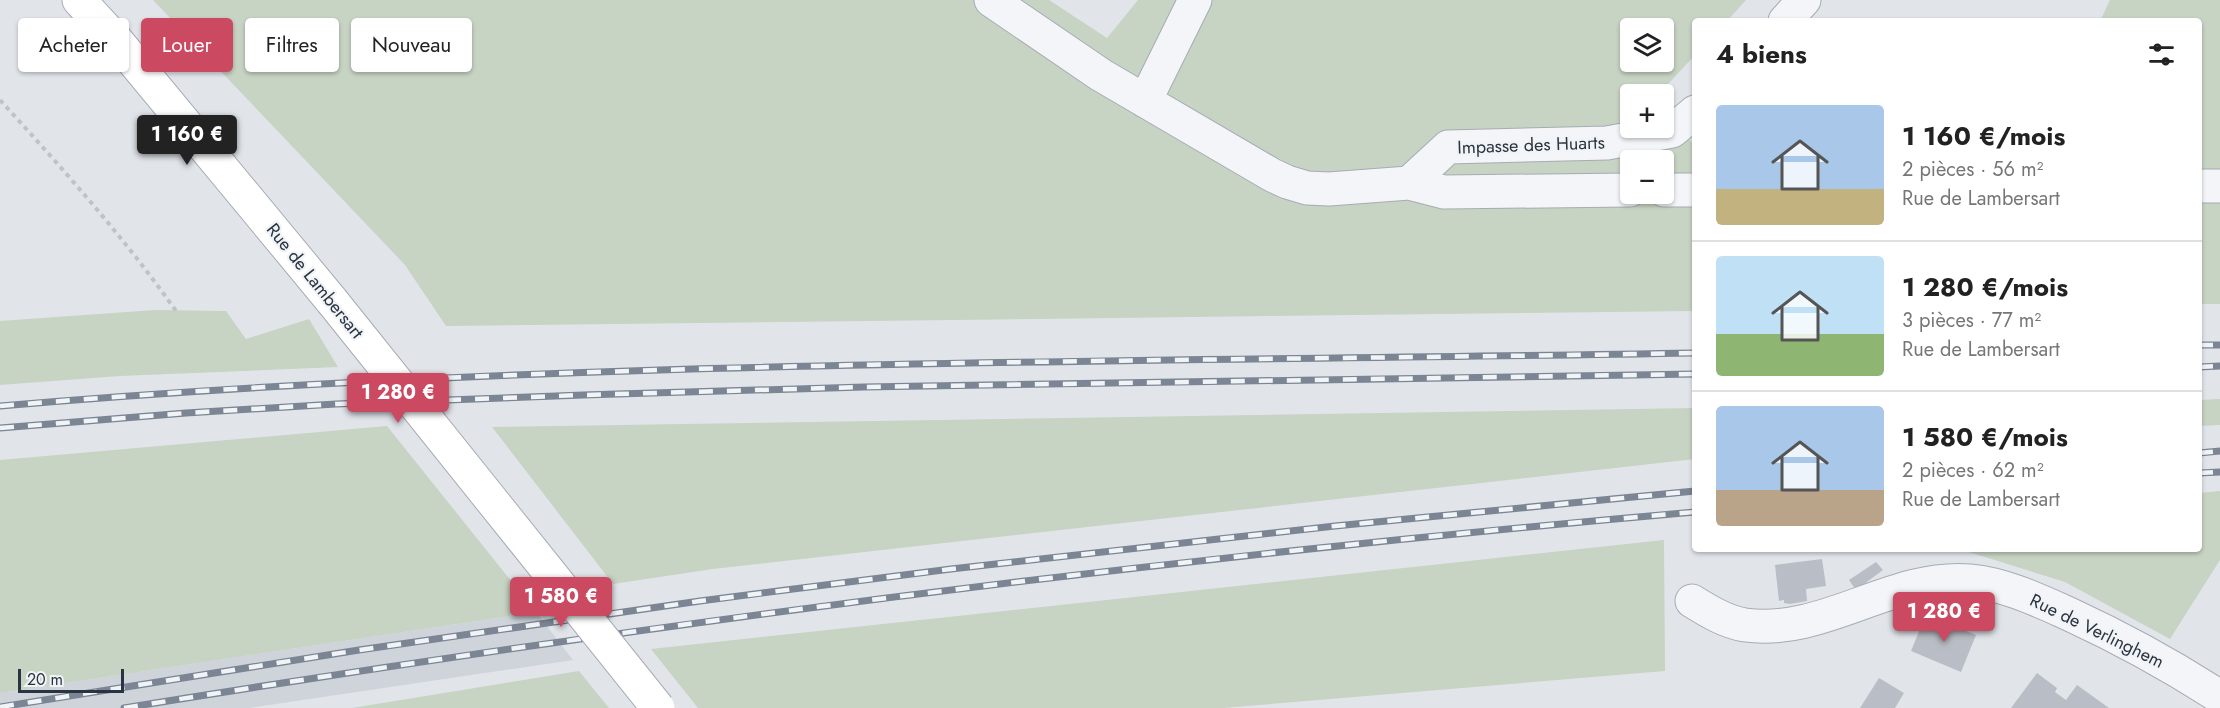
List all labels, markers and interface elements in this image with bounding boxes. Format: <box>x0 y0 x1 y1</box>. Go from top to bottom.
chip: Acheter <box>18 18 129 72</box>
chip: Louer <box>141 18 233 72</box>
chip: Filtres <box>245 18 339 72</box>
chip: Nouveau <box>351 18 472 72</box>
map controls <box>1620 18 1674 204</box>
button: layers <box>1620 18 1674 72</box>
text: 4 biens <box>1716 35 1807 73</box>
icon: filters <box>2145 38 2178 71</box>
button: + <box>1620 84 1674 138</box>
pin: 1 160 € <box>132 115 242 166</box>
text: 1 160 €/mois <box>1902 117 2065 155</box>
text: 1 160 € <box>151 120 223 149</box>
street label: Impasse des Huarts <box>1457 129 1605 161</box>
icon: home <box>1764 129 1836 201</box>
button: − <box>1620 150 1674 204</box>
text: 2 pièces · 56 m² <box>1902 155 2044 184</box>
text: Rue de Lambersart <box>1902 184 2060 213</box>
street label: Rue de Lambersart <box>260 218 370 345</box>
text: 1 280 €/mois <box>1902 268 2068 306</box>
icon: home <box>1764 280 1836 352</box>
text: 3 pièces · 77 m² <box>1902 306 2041 335</box>
text: Rue de Lambersart <box>1902 335 2060 364</box>
pin: 1 280 € <box>343 373 453 424</box>
text: 1 280 € <box>361 378 435 407</box>
text: 1 580 €/mois <box>1902 418 2068 456</box>
icon: home <box>1764 430 1836 502</box>
text: 2 pièces · 62 m² <box>1902 456 2044 485</box>
text: Rue de Lambersart <box>1902 485 2060 514</box>
pin: 1 580 € <box>506 577 616 628</box>
text: 1 580 € <box>524 582 598 611</box>
street label: Rue de Verlinghem <box>2026 587 2168 675</box>
pin: 1 280 € <box>1889 592 1999 643</box>
text: 1 280 € <box>1907 597 1981 626</box>
scale bar <box>18 666 124 694</box>
text: 20 m <box>27 668 63 691</box>

